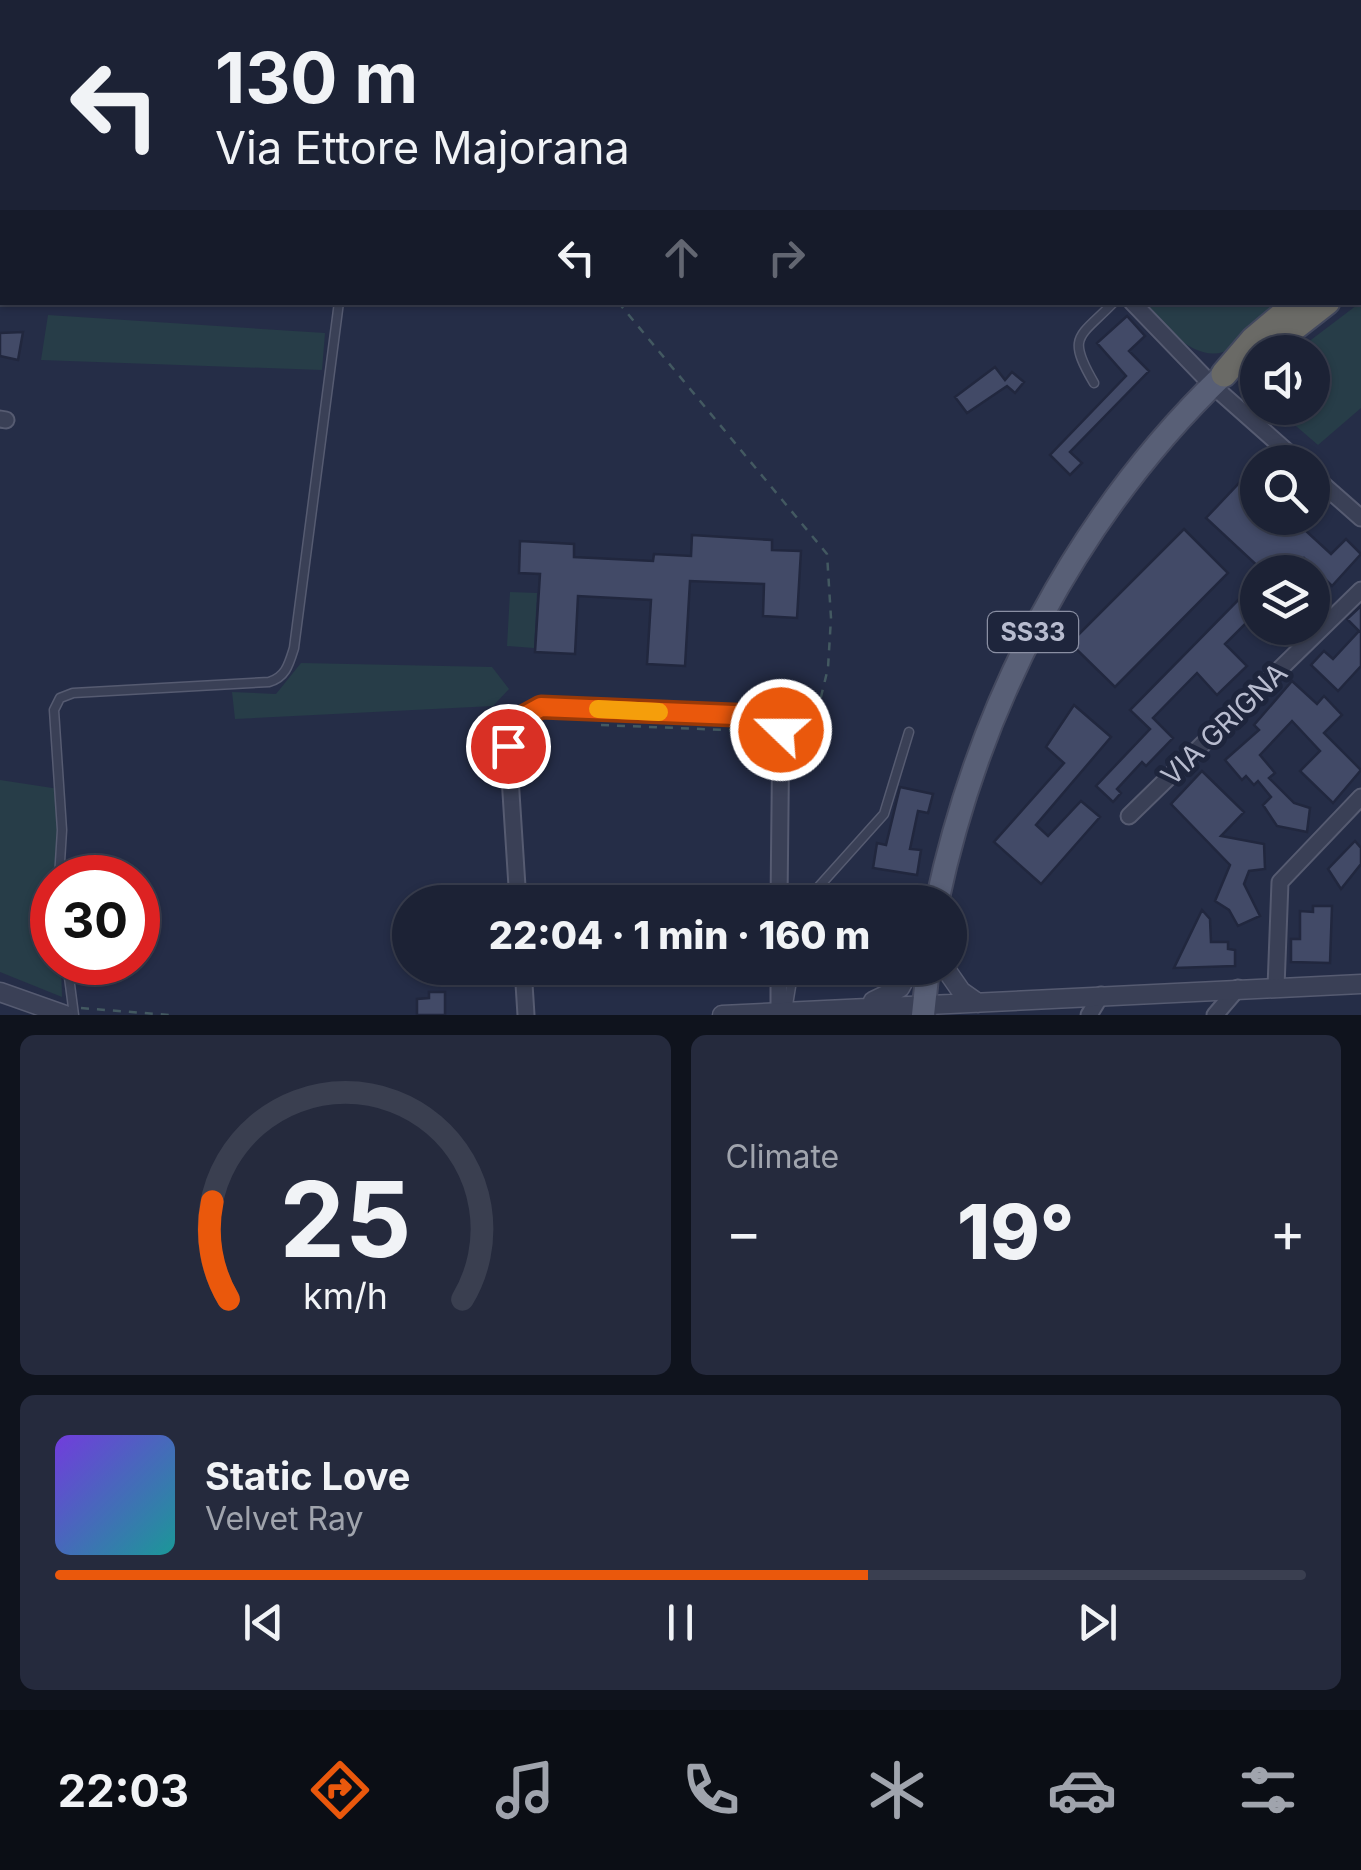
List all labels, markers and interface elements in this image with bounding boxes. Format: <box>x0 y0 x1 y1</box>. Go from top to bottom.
text: 130 m <box>215 35 418 120</box>
icon: left <box>50 40 180 170</box>
text: Via Ettore Majorana <box>215 120 630 175</box>
icon: left <box>549 230 604 285</box>
icon: ahead <box>654 230 709 285</box>
icon: right <box>759 230 814 285</box>
map controls <box>1240 335 1330 645</box>
button: sound <box>1240 335 1330 425</box>
button: search <box>1240 445 1330 535</box>
button: layers <box>1240 555 1330 645</box>
road number: SS33 <box>988 612 1078 652</box>
street label: VIA GRIGNA <box>1154 656 1294 792</box>
position arrow <box>729 678 833 782</box>
pin <box>466 704 551 789</box>
icon: arrive <box>481 719 536 774</box>
speed limit sign: 30 <box>30 855 160 985</box>
text: 22:04 · 1 min · 160 m <box>489 912 870 958</box>
text: Climate <box>726 1137 839 1176</box>
text: 25 <box>279 1156 411 1282</box>
text: 19° <box>957 1186 1074 1277</box>
text: − <box>726 1199 762 1265</box>
text: + <box>1270 1199 1306 1265</box>
text: km/h <box>303 1274 388 1318</box>
text: Static Love <box>205 1453 410 1499</box>
text: Velvet Ray <box>205 1499 363 1538</box>
icon: previous <box>236 1595 291 1650</box>
icon: pause <box>653 1595 708 1650</box>
icon: next <box>1070 1595 1125 1650</box>
icon: directions <box>305 1755 375 1825</box>
icon: music <box>490 1755 560 1825</box>
icon: phone <box>676 1755 746 1825</box>
icon: climate <box>862 1755 932 1825</box>
icon: car <box>1047 1755 1117 1825</box>
icon: filters <box>1233 1755 1303 1825</box>
text: 22:03 <box>58 1763 189 1818</box>

